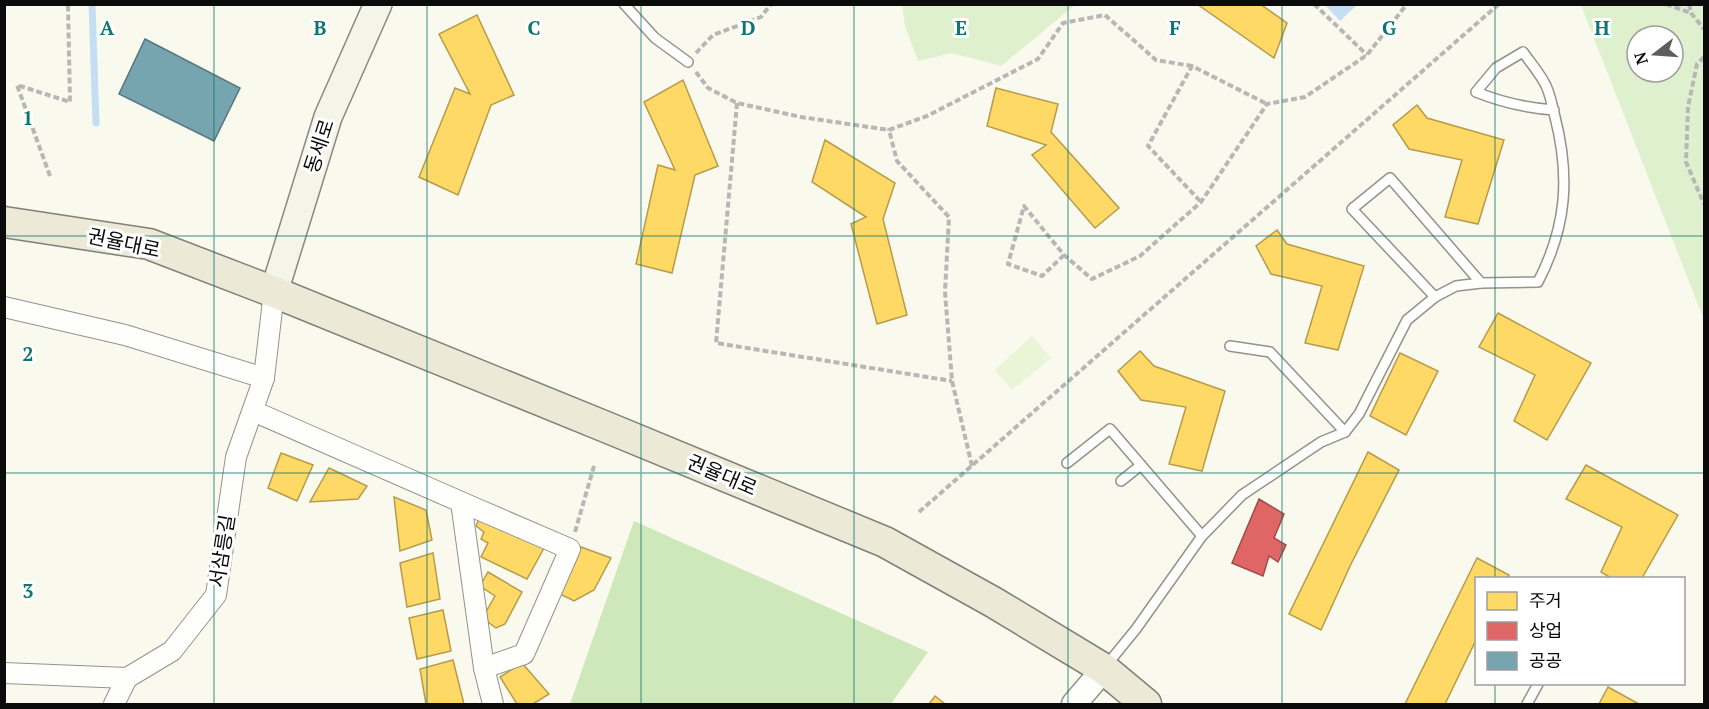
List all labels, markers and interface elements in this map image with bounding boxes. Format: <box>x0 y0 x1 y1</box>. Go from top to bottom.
text: A <box>100 14 115 41</box>
text: B <box>314 14 327 41</box>
text: C <box>527 14 541 41</box>
text: D <box>741 14 755 41</box>
text: E <box>955 14 967 41</box>
text: F <box>1169 14 1181 41</box>
text: G <box>1382 14 1396 41</box>
text: H <box>1594 14 1610 41</box>
north arrow <box>1625 24 1685 84</box>
text: N <box>1628 49 1653 67</box>
text: 1 <box>22 104 34 131</box>
street label: 동세로 <box>297 115 340 176</box>
street label: 권율대로 <box>85 222 163 263</box>
text: 2 <box>22 340 34 367</box>
street label: 권율대로 <box>683 448 761 501</box>
street label: 서삼릉길 <box>202 512 241 589</box>
text: 3 <box>22 577 34 604</box>
legend <box>1475 577 1685 685</box>
text: 주거 <box>1529 588 1562 612</box>
text: 상업 <box>1529 618 1562 642</box>
text: 공공 <box>1529 648 1562 672</box>

